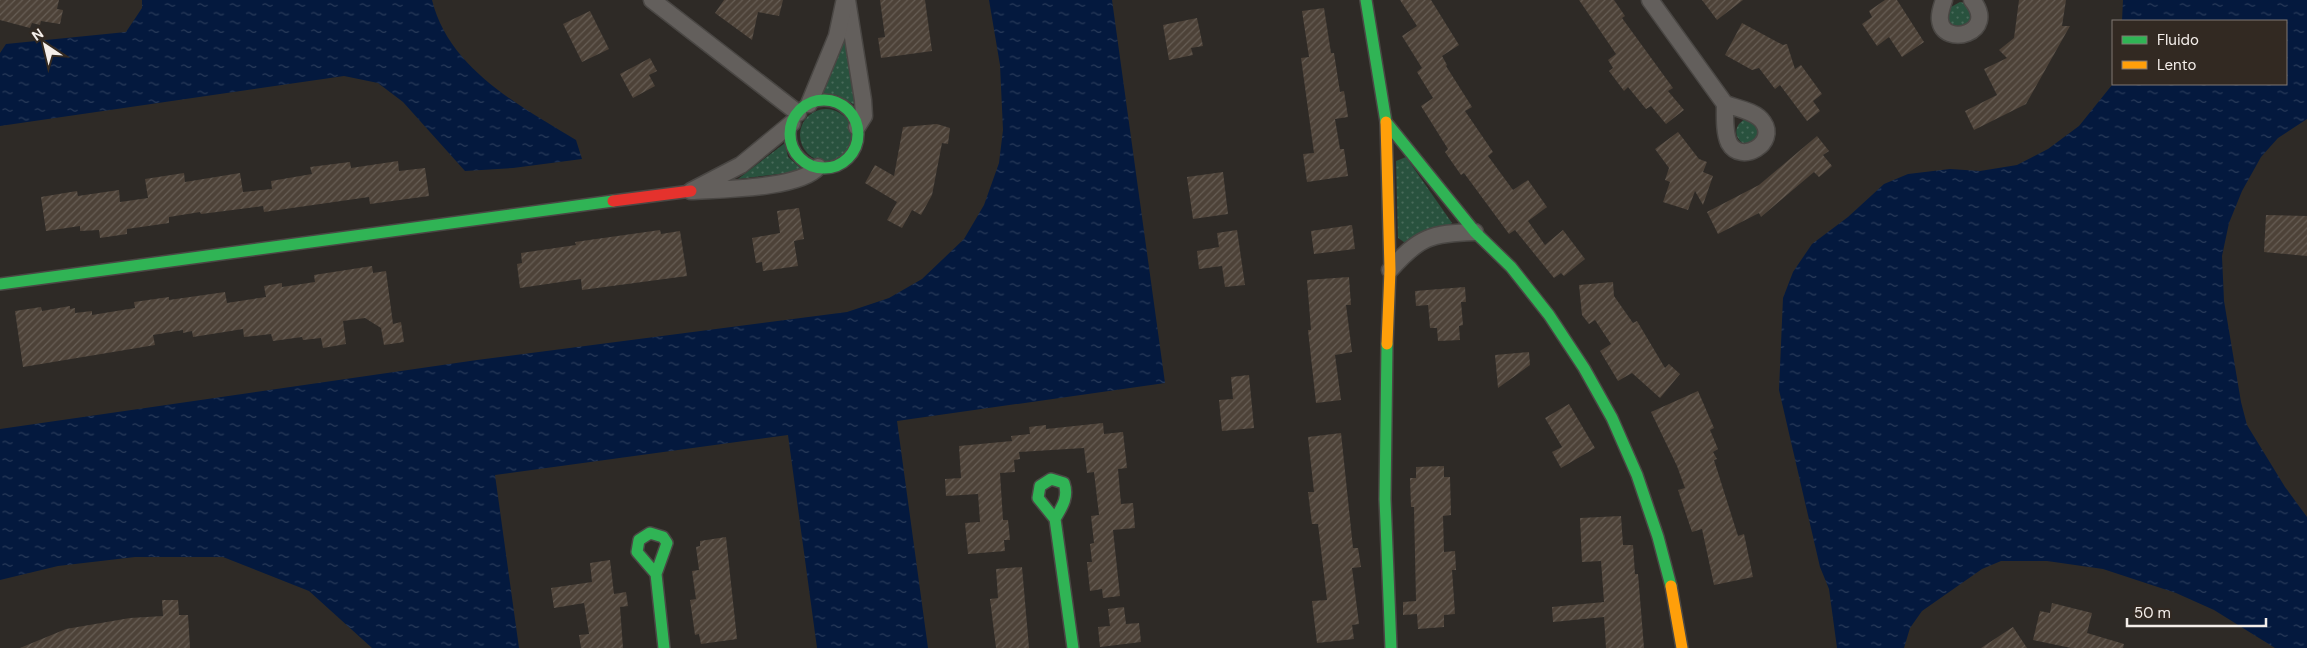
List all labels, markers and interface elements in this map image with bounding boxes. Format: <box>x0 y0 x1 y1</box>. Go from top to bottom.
north arrow <box>20 20 70 70</box>
legend <box>2112 20 2287 85</box>
text: N <box>28 24 47 45</box>
text: Fluido <box>2157 30 2199 50</box>
text: Lento <box>2157 55 2196 75</box>
scale bar <box>2127 596 2266 628</box>
text: 50 m <box>2134 603 2171 623</box>

